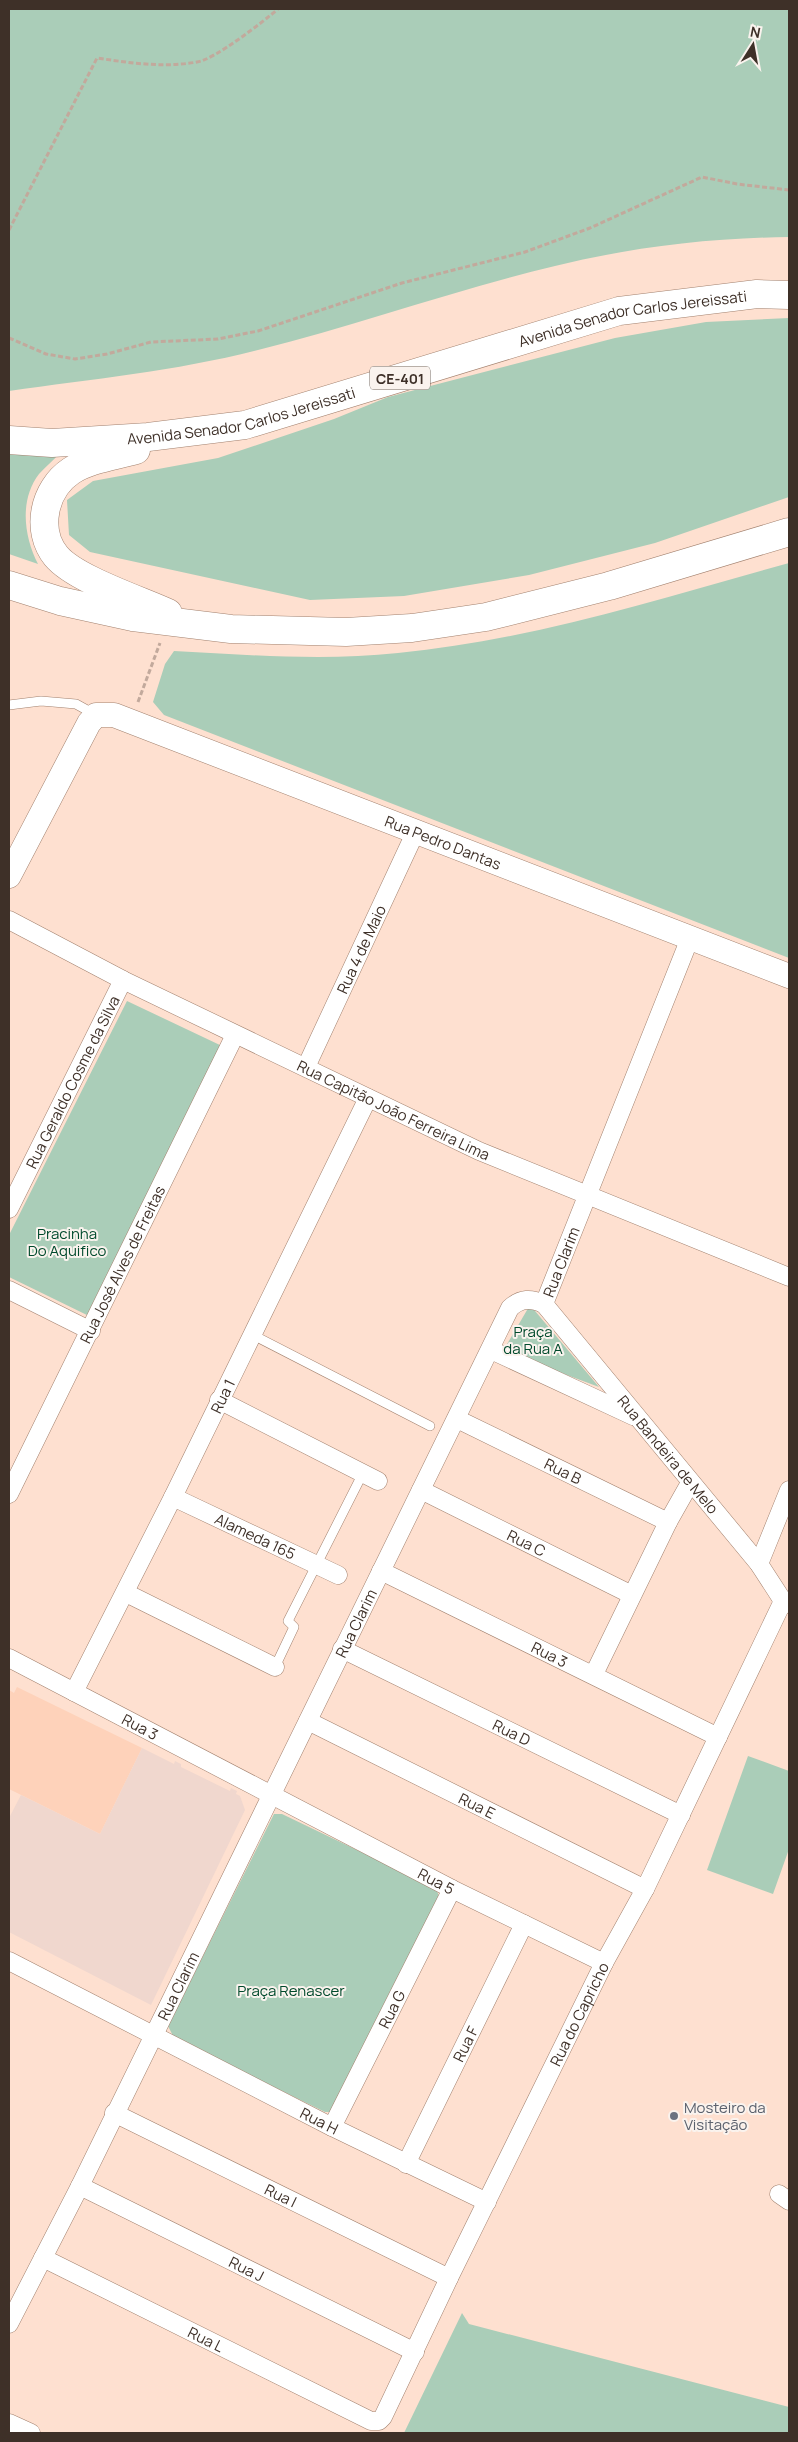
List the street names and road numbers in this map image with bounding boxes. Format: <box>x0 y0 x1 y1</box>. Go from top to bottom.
street label: Avenida Senador Carlos Jereissati <box>516 285 748 352</box>
road number: CE-401 <box>370 366 430 389</box>
street label: Avenida Senador Carlos Jereissati <box>126 382 358 449</box>
street label: Rua Pedro Dantas <box>382 810 504 874</box>
street label: Rua 4 de Maio <box>331 901 391 997</box>
street label: Rua Geraldo Cosme da Silva <box>20 992 124 1172</box>
street label: Rua Capitão João Ferreira Lima <box>294 1055 493 1165</box>
street label: Rua José Alves de Freitas <box>74 1182 170 1347</box>
street label: Rua Clarim <box>537 1224 584 1300</box>
street label: Rua 1 <box>205 1375 240 1417</box>
street label: Rua Bandeira de Melo <box>613 1390 724 1518</box>
street label: Rua B <box>541 1453 585 1489</box>
street label: Alameda 165 <box>211 1508 299 1564</box>
street label: Rua C <box>504 1524 550 1561</box>
street label: Rua Clarim <box>330 1585 381 1661</box>
street label: Rua 3 <box>528 1636 571 1672</box>
street label: Rua 3 <box>119 1708 162 1745</box>
street label: Rua D <box>489 1714 534 1750</box>
street label: Rua E <box>455 1787 499 1823</box>
street label: Rua 5 <box>415 1863 458 1899</box>
street label: Rua Clarim <box>152 1948 204 2024</box>
street label: Rua do Capricho <box>544 1958 613 2070</box>
street label: Rua G <box>373 1986 410 2032</box>
street label: Rua F <box>447 2022 483 2065</box>
street label: Rua H <box>297 2102 342 2139</box>
street label: Rua I <box>261 2178 300 2212</box>
street label: Rua J <box>226 2251 268 2286</box>
street label: Rua L <box>185 2321 228 2357</box>

